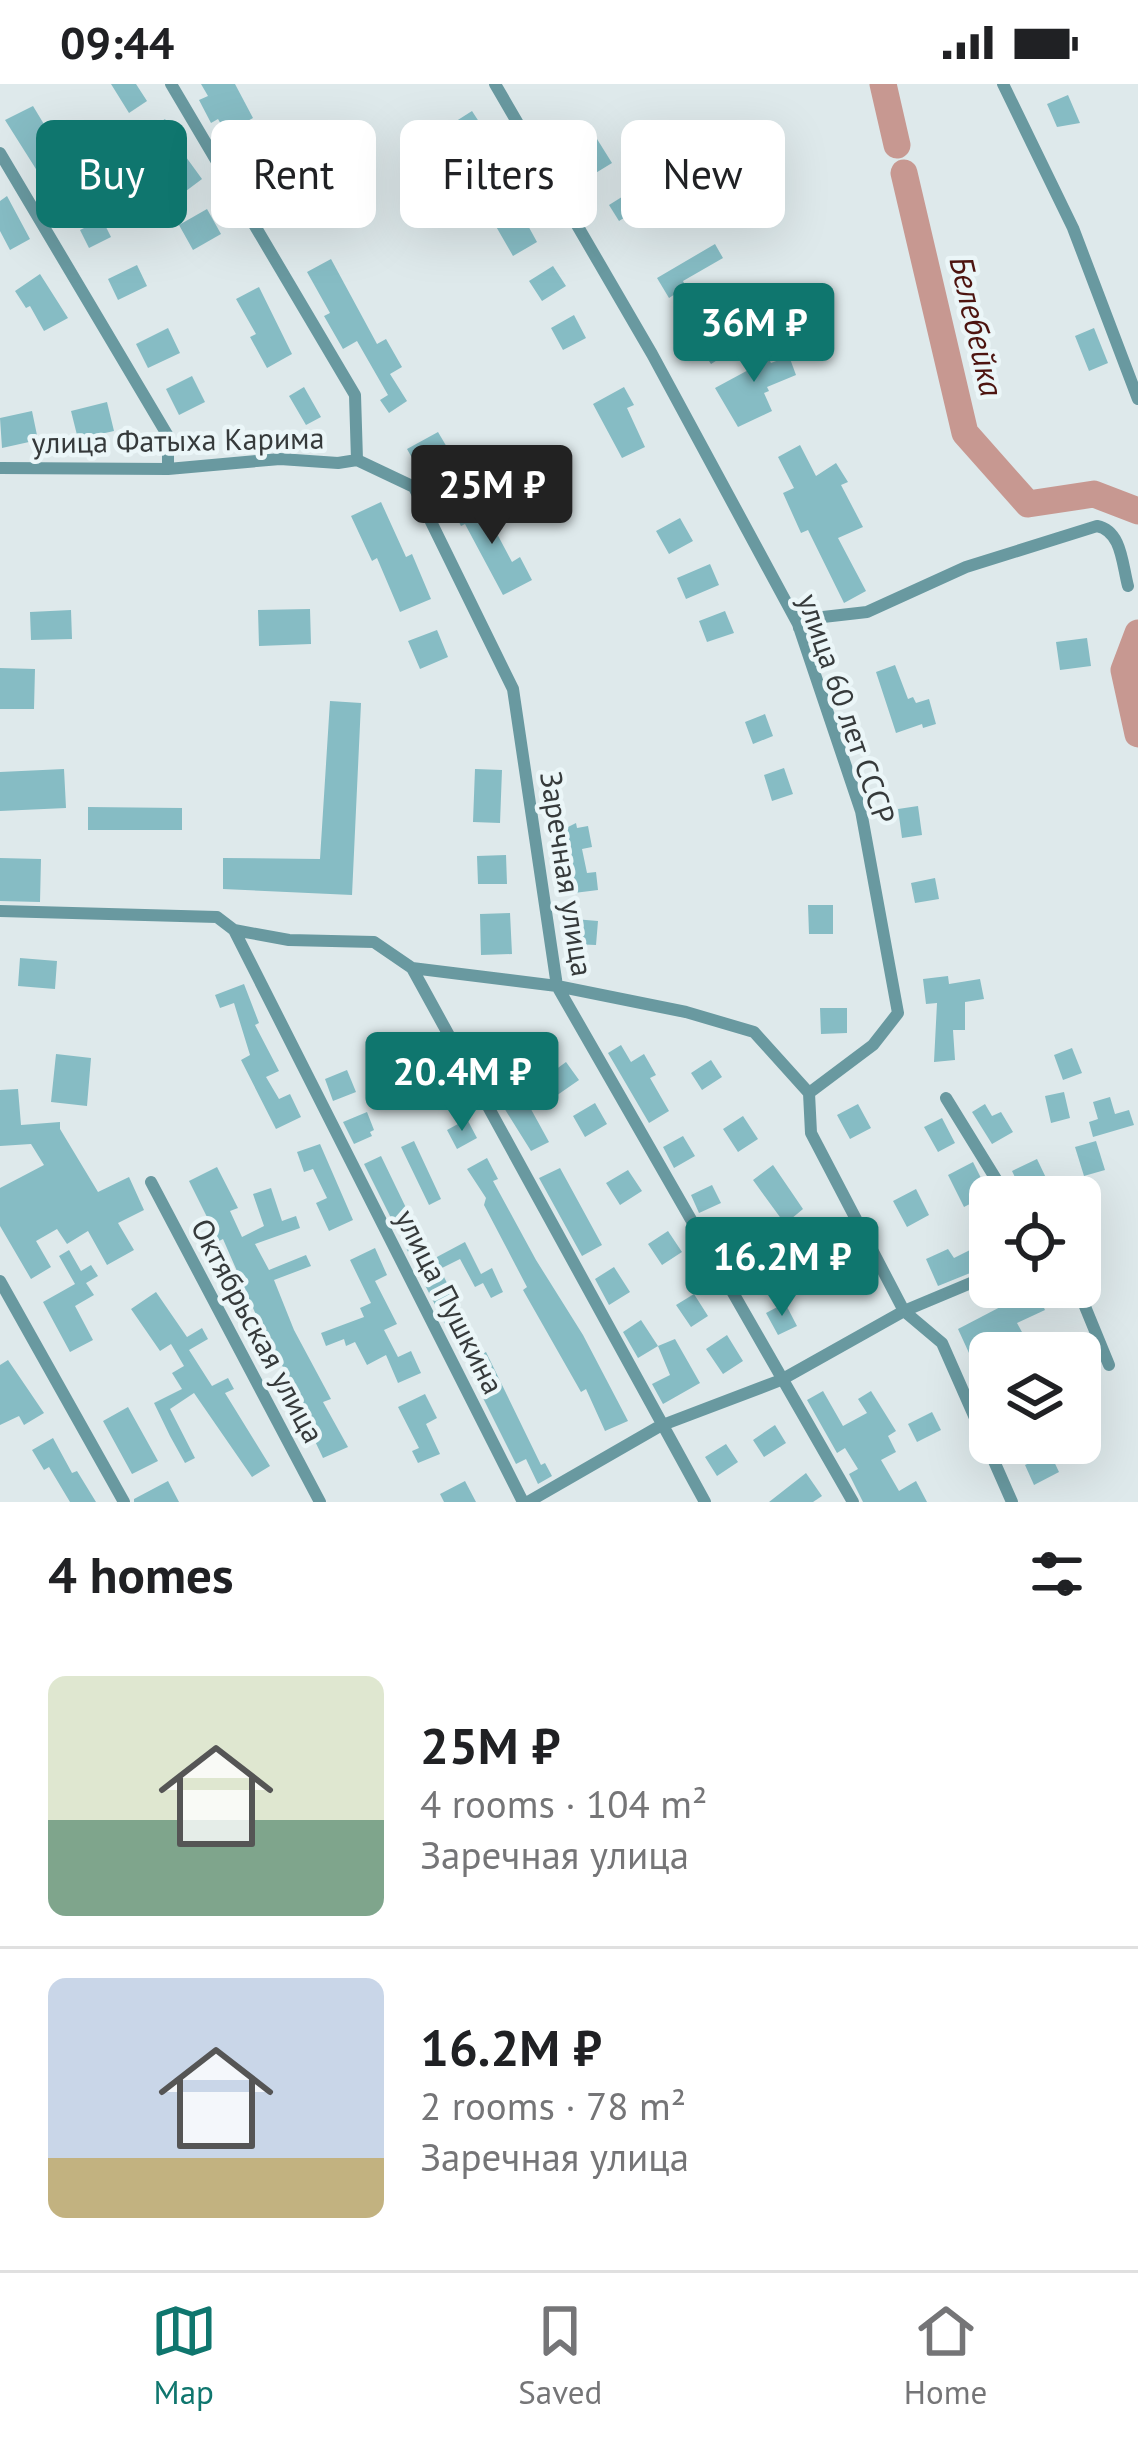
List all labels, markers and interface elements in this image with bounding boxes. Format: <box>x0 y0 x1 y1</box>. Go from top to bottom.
text: 09:44 <box>60 13 174 71</box>
chip: Buy <box>36 120 187 228</box>
chip: Rent <box>211 120 376 228</box>
chip: Filters <box>400 120 597 228</box>
chip: New <box>621 120 785 228</box>
water label: Белебейка <box>940 252 1014 400</box>
pin: 36M ₽ <box>670 283 838 385</box>
text: 36M ₽ <box>700 296 808 347</box>
street label: улица Фатыха Карима <box>31 417 325 462</box>
pin: 25M ₽ <box>408 445 576 547</box>
text: 25M ₽ <box>438 458 546 509</box>
street label: улица 60 лет СССР <box>790 588 905 829</box>
street label: Заречная улица <box>532 768 603 979</box>
pin: 20.4M ₽ <box>351 1032 573 1134</box>
text: 20.4M ₽ <box>392 1045 532 1096</box>
map controls <box>969 1176 1101 1464</box>
button: locate <box>969 1176 1101 1308</box>
street label: улица Пушкина <box>387 1202 514 1400</box>
street label: Октябрьская улица <box>183 1212 334 1449</box>
pin: 16.2M ₽ <box>671 1217 893 1319</box>
text: 16.2M ₽ <box>712 1230 852 1281</box>
button: layers <box>969 1332 1101 1464</box>
text: 4 homes <box>48 1541 234 1607</box>
icon: filters <box>1024 1541 1090 1607</box>
text: 25M ₽ <box>420 1712 560 1778</box>
icon: home <box>144 1724 288 1868</box>
text: 4 rooms · 104 m² <box>420 1778 707 1829</box>
text: Заречная улица <box>420 1829 689 1880</box>
text: 16.2M ₽ <box>420 2014 602 2080</box>
icon: home <box>144 2026 288 2170</box>
text: 2 rooms · 78 m² <box>420 2080 686 2131</box>
text: Заречная улица <box>420 2131 689 2182</box>
tab: Map <box>151 2298 217 2413</box>
tab: Saved <box>518 2298 602 2413</box>
tab: Home <box>904 2298 987 2413</box>

